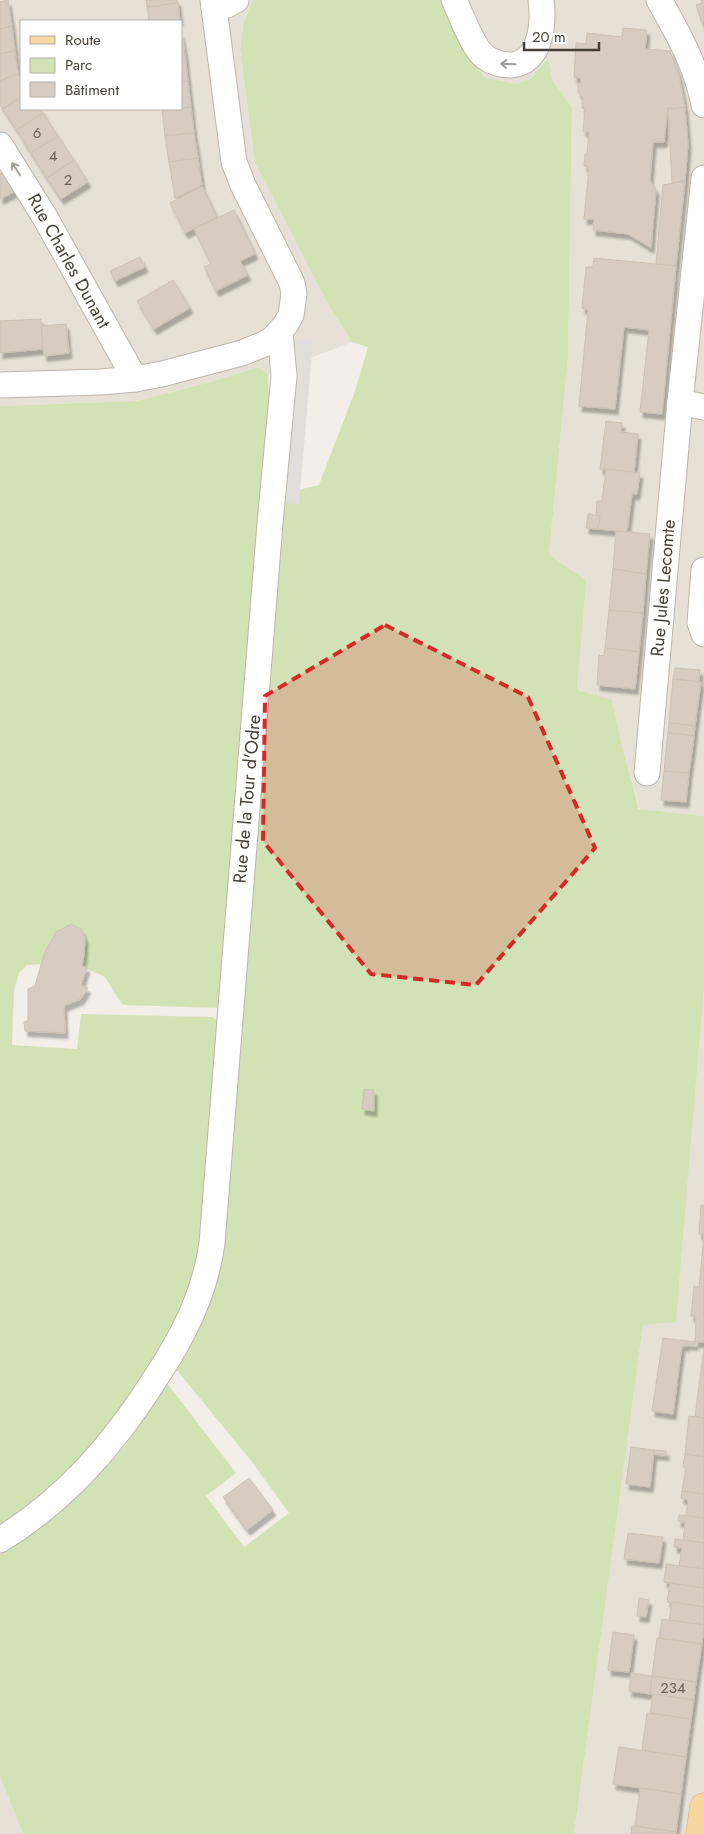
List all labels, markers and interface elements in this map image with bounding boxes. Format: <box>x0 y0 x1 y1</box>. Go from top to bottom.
legend <box>20 20 182 110</box>
scale bar <box>524 20 599 52</box>
text: 20 m <box>532 26 566 48</box>
text: Route <box>65 29 101 51</box>
text: Parc <box>65 54 92 76</box>
one-way arrow <box>500 59 516 68</box>
text: Bâtiment <box>65 79 119 101</box>
house number: 6 <box>33 122 41 144</box>
house number: 4 <box>49 145 58 167</box>
one-way arrow <box>11 163 21 177</box>
house number: 2 <box>64 169 72 191</box>
street label: Rue Charles Dunant <box>21 189 117 334</box>
street label: Rue Jules Lecomte <box>644 518 682 658</box>
street label: Rue de la Tour d'Odre <box>227 714 267 884</box>
house number: 234 <box>660 1677 686 1699</box>

